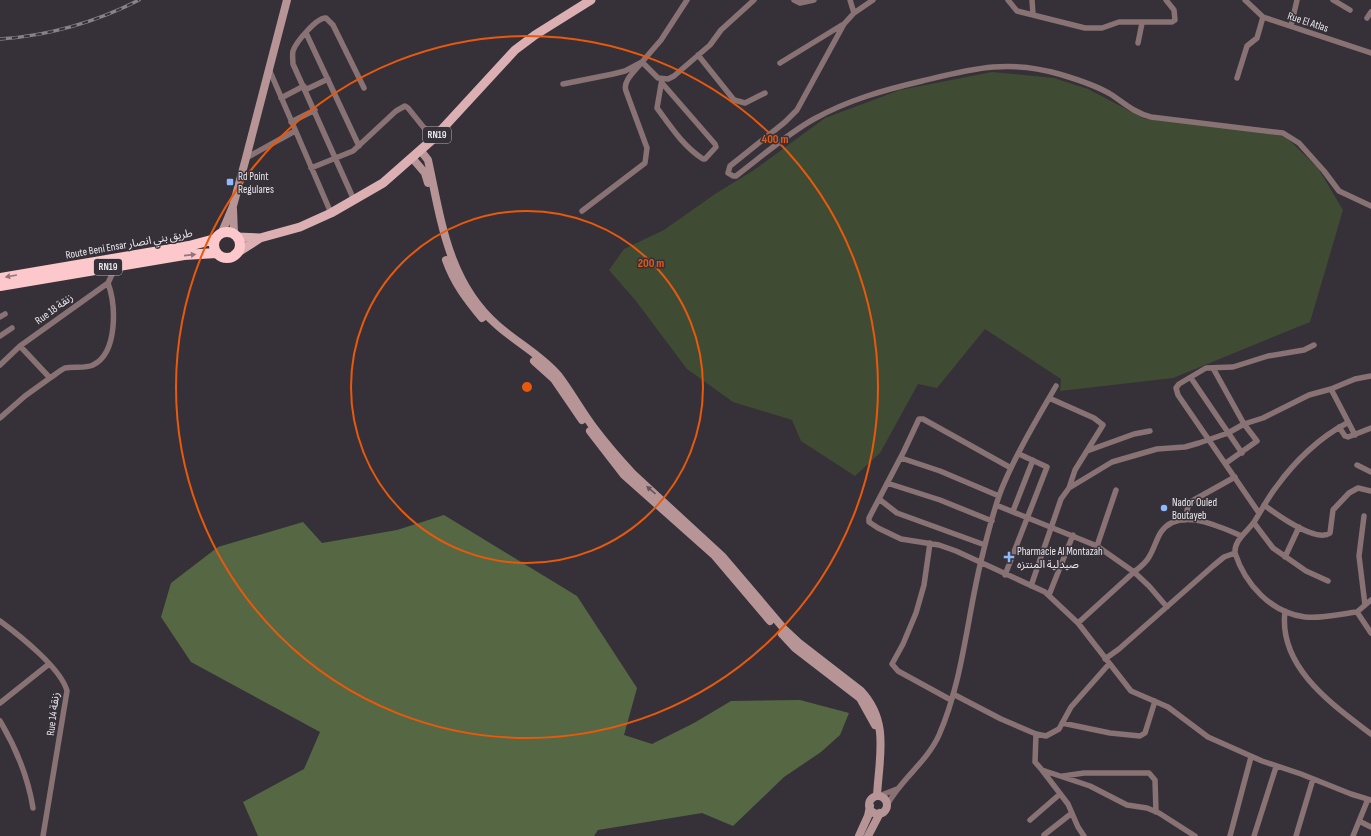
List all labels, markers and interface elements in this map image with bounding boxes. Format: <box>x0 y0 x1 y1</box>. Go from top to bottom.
street label: Rue El Atlas <box>1286 9 1330 35</box>
road number: RN19 <box>423 127 451 143</box>
text: 400 m <box>762 132 788 147</box>
place label: Rd Point Regulares <box>238 170 274 196</box>
marker: Rd Point Regulares <box>225 177 235 187</box>
street label: Route Beni Ensar طريق بني انصار <box>64 226 194 264</box>
one-way arrow <box>184 251 196 258</box>
text: 200 m <box>638 256 664 271</box>
road number: RN19 <box>94 259 122 275</box>
one-way arrow <box>5 273 17 279</box>
street label: Rue 18 زنقة <box>32 291 76 327</box>
centre of rings <box>520 380 534 394</box>
one-way arrow <box>646 485 656 494</box>
place label: Nador Ouled Boutayeb <box>1172 496 1217 522</box>
marker: Nador Ouled Boutayeb <box>1159 503 1169 513</box>
place label: Pharmacie Al Montazah صيدلية المنتزه <box>1017 545 1103 571</box>
marker: Pharmacie Al Montazah صيدلية المنتزه <box>1004 552 1014 562</box>
street label: Rue 14 زنقة <box>44 692 62 736</box>

